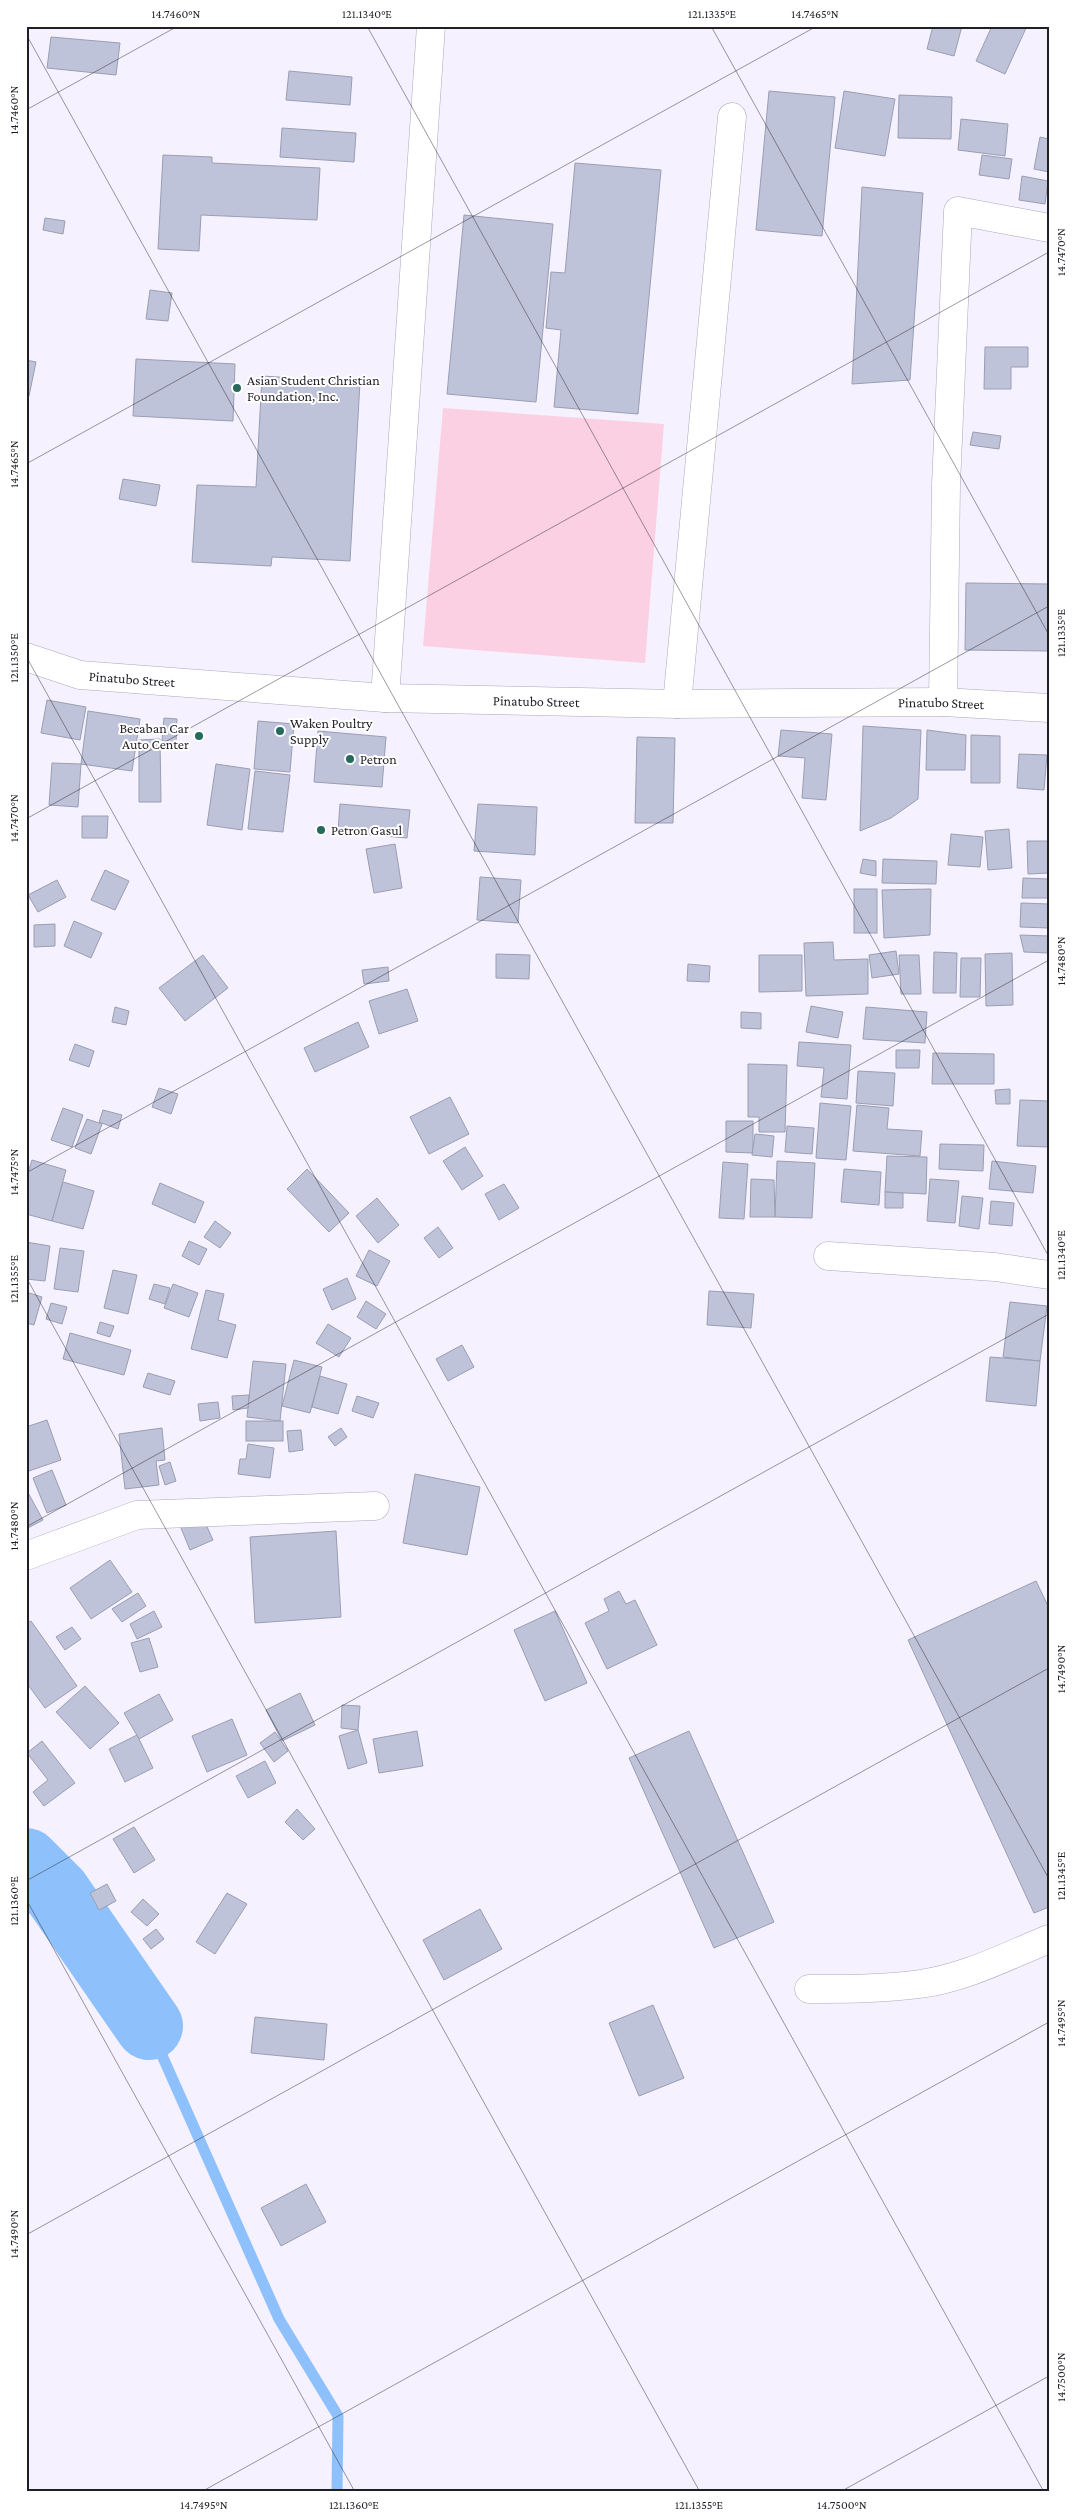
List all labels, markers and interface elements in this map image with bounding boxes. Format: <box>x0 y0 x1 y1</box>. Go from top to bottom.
text: 14.7460°N <box>152 7 200 21</box>
text: 121.1340°E <box>342 7 392 21</box>
text: 121.1335°E <box>688 7 737 21</box>
text: 14.7465°N <box>791 7 839 21</box>
text: 14.7460°N <box>7 86 21 134</box>
text: 14.7470°N <box>1054 228 1068 276</box>
place label: Asian Student Christian Foundation, Inc. <box>247 372 380 404</box>
marker: Asian Student Christian Foundation, Inc. <box>231 382 243 394</box>
text: 14.7465°N <box>7 440 21 488</box>
text: 121.1335°E <box>1054 608 1068 657</box>
text: 121.1350°E <box>7 633 21 683</box>
street label: Pinatubo Street <box>88 668 176 690</box>
street label: Pinatubo Street <box>493 692 580 710</box>
street label: Pinatubo Street <box>898 694 985 712</box>
place label: Waken Poultry Supply <box>290 715 373 747</box>
place label: Becaban Car Auto Center <box>119 720 189 752</box>
marker: Waken Poultry Supply <box>274 725 286 737</box>
marker: Becaban Car Auto Center <box>193 730 205 742</box>
place label: Petron <box>360 751 397 767</box>
marker: Petron <box>344 753 356 765</box>
text: 14.7470°N <box>7 794 21 842</box>
place label: Petron Gasul <box>331 822 403 838</box>
marker: Petron Gasul <box>315 824 327 836</box>
text: 14.7480°N <box>1054 936 1068 986</box>
text: 14.7475°N <box>7 1149 21 1195</box>
text: 121.1340°E <box>1054 1230 1068 1280</box>
text: 121.1355°E <box>7 1255 21 1303</box>
text: 14.7480°N <box>7 1501 21 1551</box>
text: 14.7490°N <box>1054 1645 1068 1693</box>
text: 121.1345°E <box>1054 1851 1068 1900</box>
text: 121.1360°E <box>7 1876 21 1926</box>
text: 14.7495°N <box>1054 1999 1068 2047</box>
text: 14.7490°N <box>7 2210 21 2258</box>
text: 14.7500°N <box>1054 2352 1068 2402</box>
text: 14.7495°N <box>180 2498 228 2512</box>
text: 121.1360°E <box>329 2498 379 2512</box>
text: 121.1355°E <box>675 2498 723 2512</box>
text: 14.7500°N <box>817 2498 867 2512</box>

